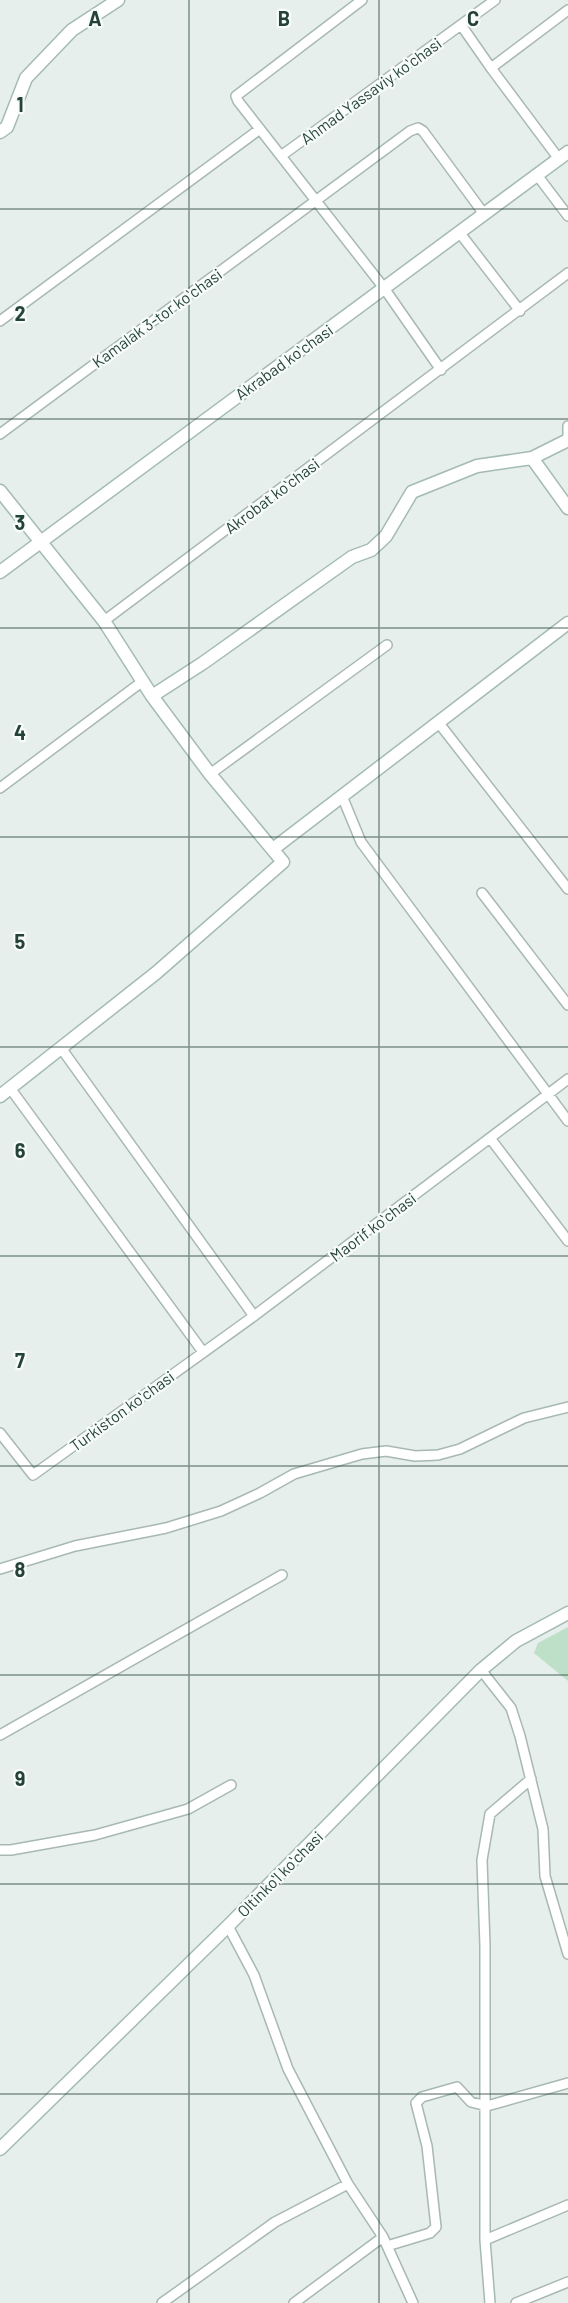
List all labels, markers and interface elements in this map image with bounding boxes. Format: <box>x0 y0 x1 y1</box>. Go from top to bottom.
text: A <box>88 6 102 30</box>
text: B <box>278 6 290 30</box>
text: C <box>467 6 479 30</box>
street label: Ahmad Yassaviy koʻchasi <box>297 33 445 148</box>
text: 1 <box>16 92 24 116</box>
street label: Kamalak 3-tor koʻchasi <box>88 264 225 371</box>
text: 2 <box>14 301 26 325</box>
street label: Akrabad koʻchasi <box>231 320 336 403</box>
street label: Akrobat koʻchasi <box>221 454 323 537</box>
text: 3 <box>15 510 25 534</box>
text: 4 <box>14 720 26 744</box>
text: 5 <box>15 929 26 953</box>
text: 6 <box>15 1138 26 1162</box>
street label: Maorif koʻchasi <box>326 1188 419 1265</box>
text: 7 <box>15 1348 25 1372</box>
street label: Turkiston koʻchasi <box>66 1366 178 1455</box>
text: 8 <box>15 1557 26 1581</box>
text: 9 <box>15 1766 25 1790</box>
street label: Oltinkoʻl koʻchasi <box>233 1827 326 1920</box>

